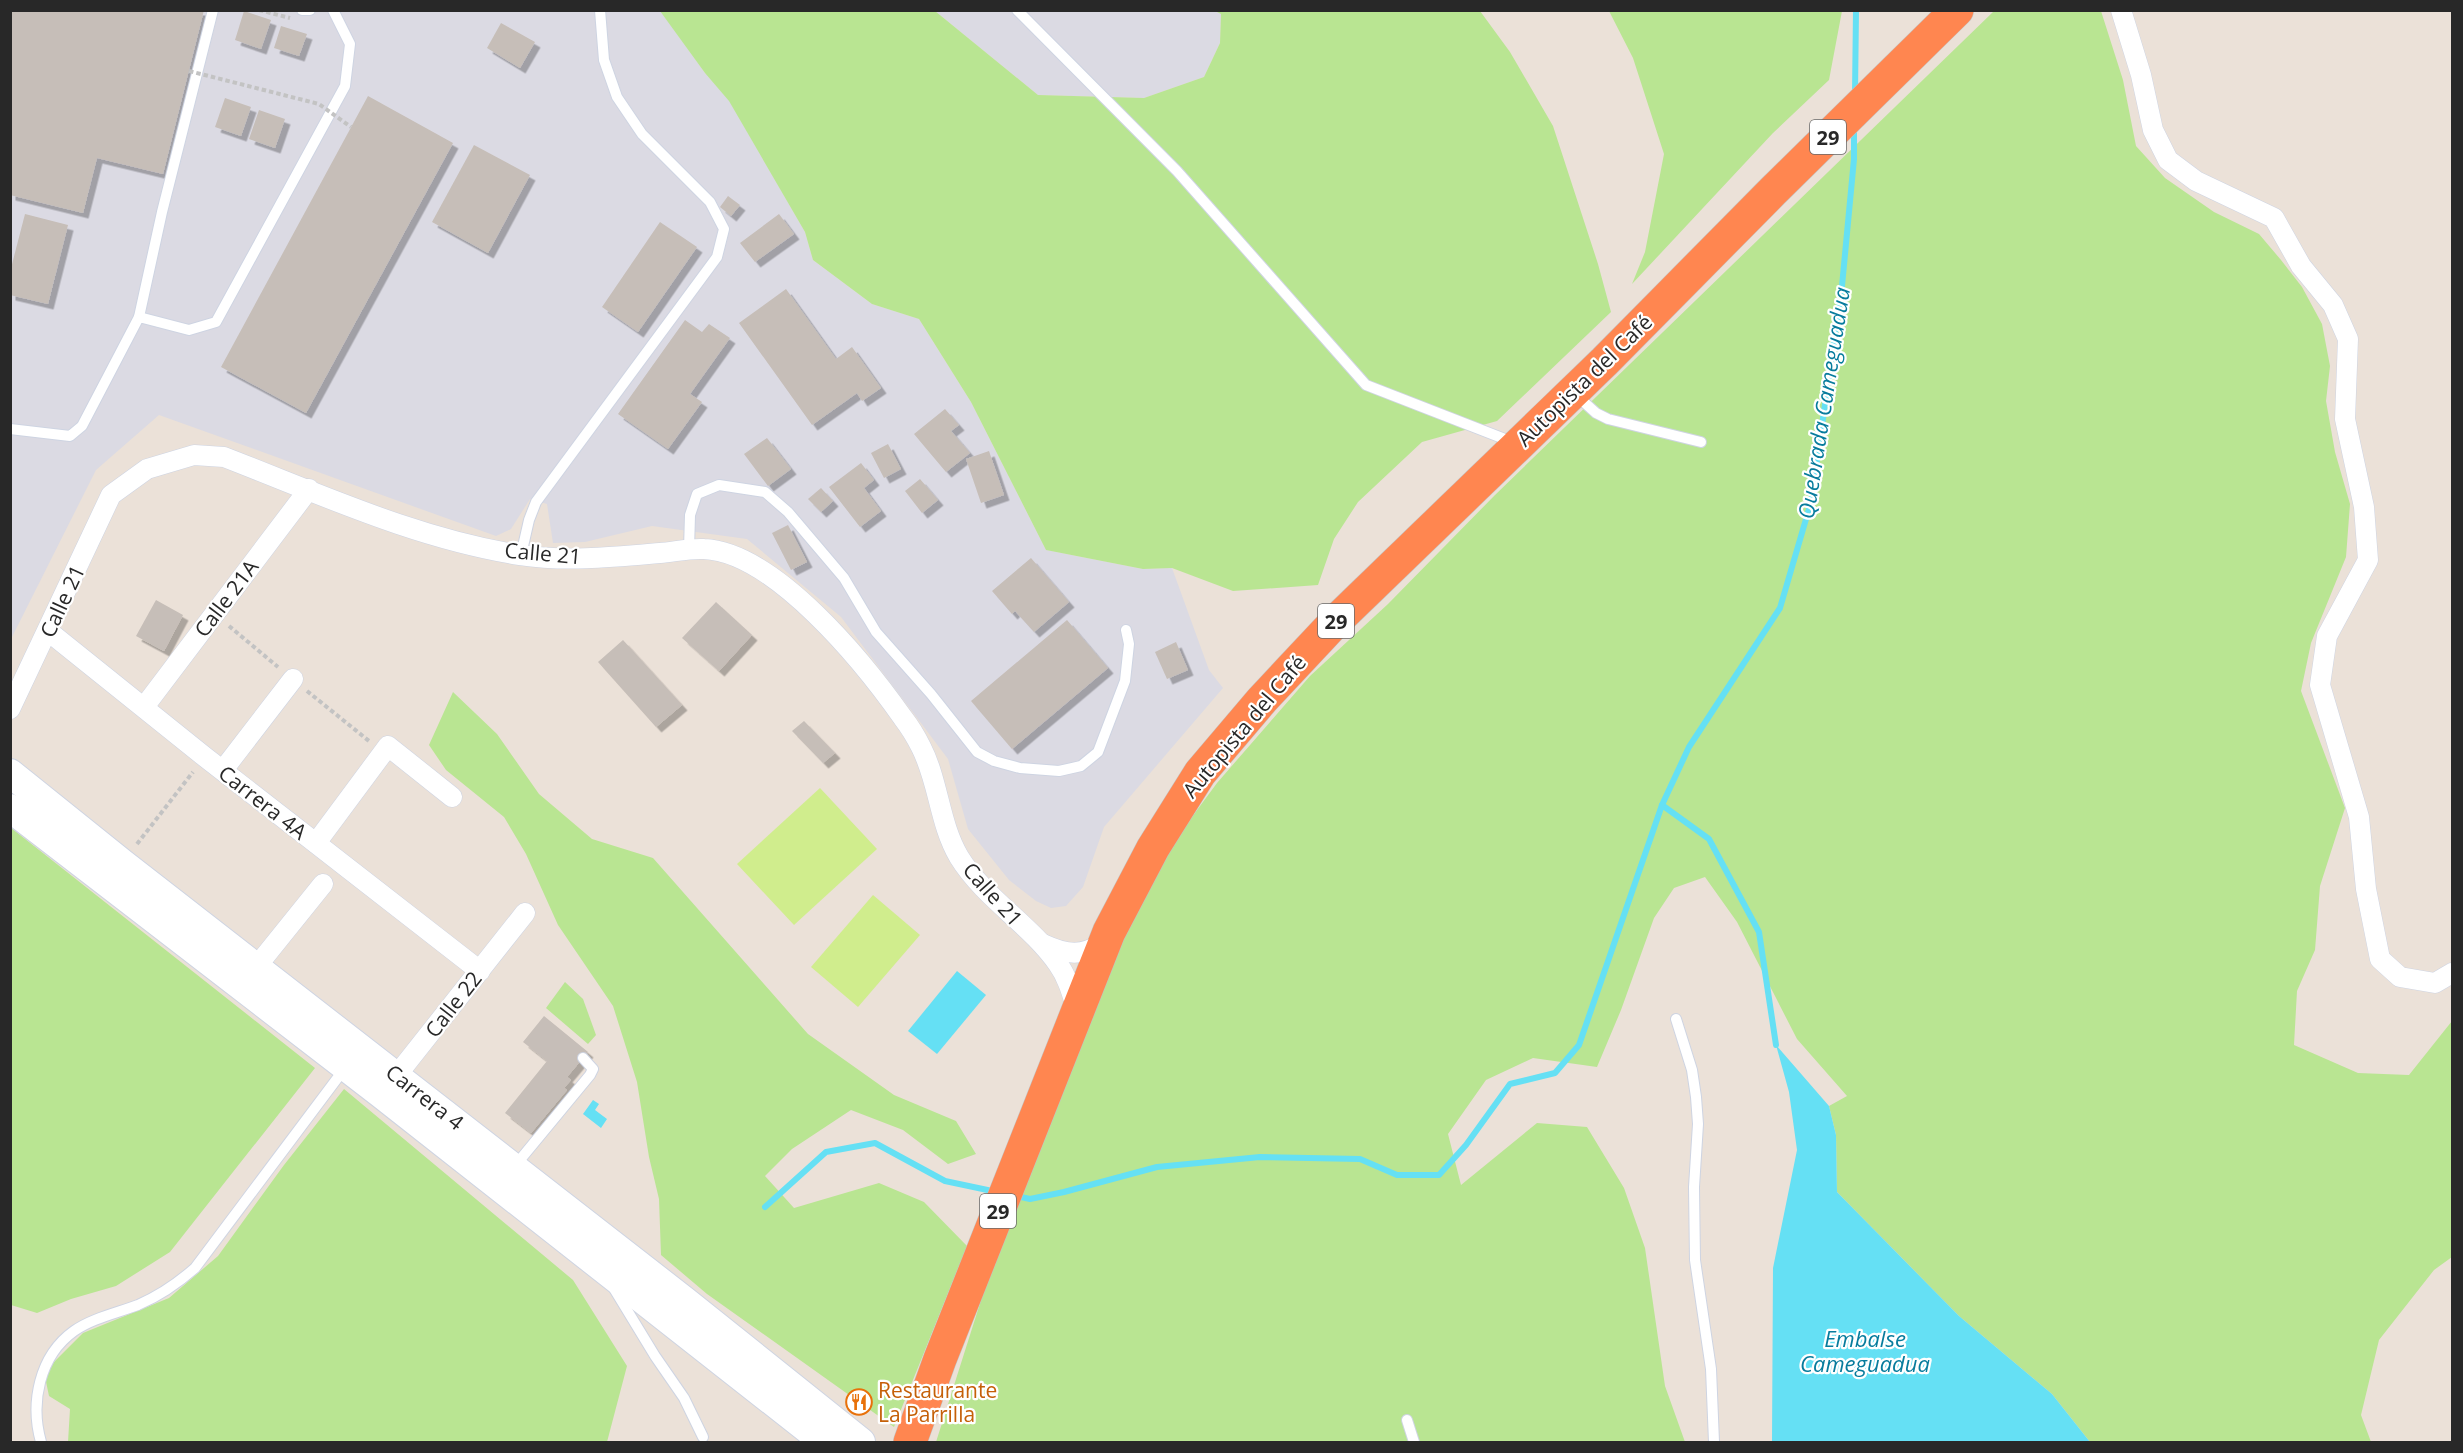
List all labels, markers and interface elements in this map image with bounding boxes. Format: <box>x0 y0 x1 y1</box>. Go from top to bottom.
road number: 29 <box>1810 120 1846 154</box>
water label: Quebrada Cameguadua <box>1790 285 1856 521</box>
street label: Autopista del Café <box>1510 308 1658 452</box>
street label: Calle 21 <box>504 536 582 570</box>
street label: Calle 21A <box>188 553 265 642</box>
street label: Calle 21 <box>33 560 91 642</box>
road number: 29 <box>1318 604 1354 638</box>
street label: Autopista del Café <box>1176 649 1312 803</box>
street label: Carrera 4A <box>213 759 313 846</box>
street label: Calle 21 <box>957 856 1029 932</box>
street label: Calle 22 <box>418 965 488 1043</box>
street label: Carrera 4 <box>380 1058 470 1136</box>
road number: 29 <box>980 1194 1016 1228</box>
water label: Embalse Cameguadua <box>1800 1323 1930 1378</box>
place label: Restaurante La Parrilla <box>878 1376 997 1428</box>
restaurant icon: Restaurante La Parrilla <box>844 1387 874 1417</box>

